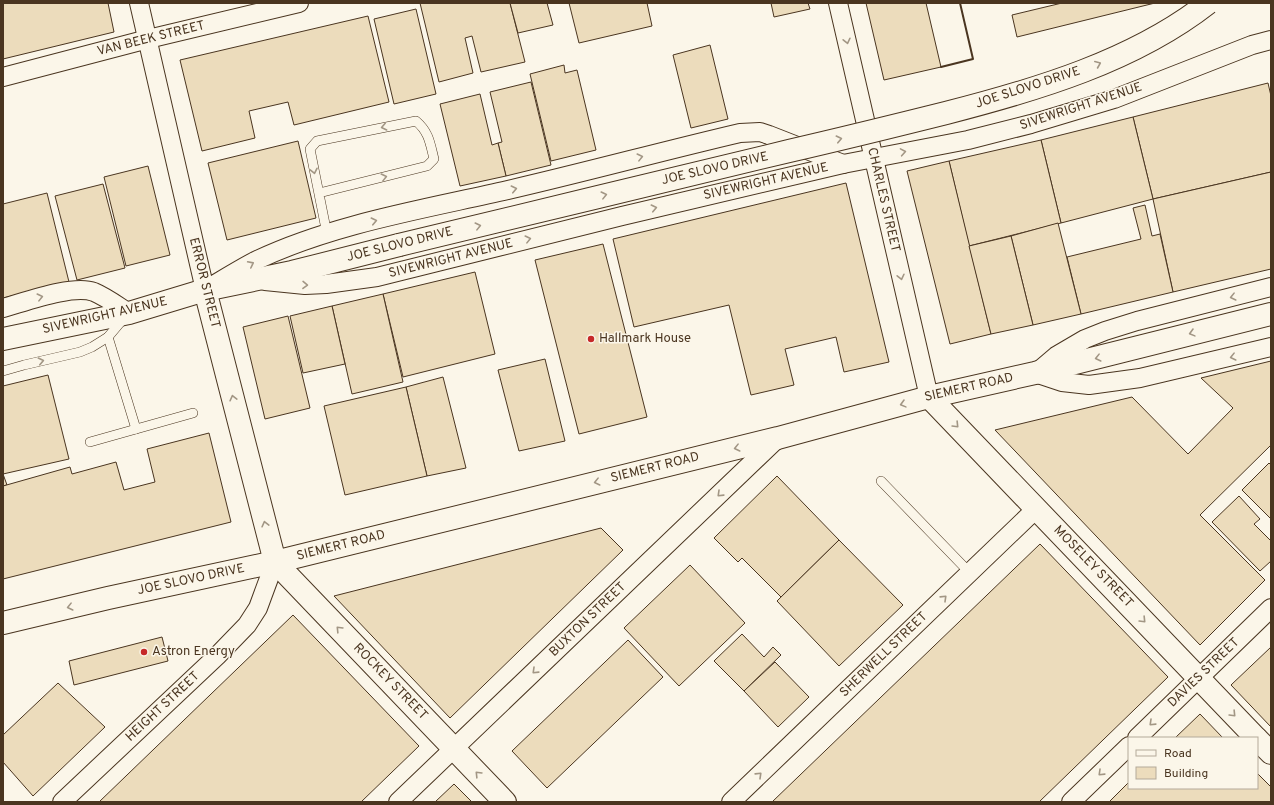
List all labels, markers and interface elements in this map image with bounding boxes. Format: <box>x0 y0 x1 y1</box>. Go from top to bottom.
street label: VAN BEEK STREET <box>95 18 207 60</box>
one-way arrow <box>842 38 850 44</box>
one-way arrow <box>1095 61 1102 69</box>
street label: JOE SLOVO DRIVE <box>974 64 1082 112</box>
street label: SIVEWRIGHT AVENUE <box>1018 80 1144 134</box>
one-way arrow <box>381 123 387 131</box>
one-way arrow <box>836 136 843 144</box>
street label: CHARLES STREET <box>863 146 903 254</box>
one-way arrow <box>900 148 907 157</box>
street label: JOE SLOVO DRIVE <box>660 149 770 189</box>
one-way arrow <box>636 153 643 162</box>
street label: SIVEWRIGHT AVENUE <box>702 160 830 204</box>
one-way arrow <box>310 168 318 174</box>
one-way arrow <box>380 173 387 182</box>
one-way arrow <box>511 185 517 193</box>
one-way arrow <box>601 192 607 200</box>
one-way arrow <box>651 205 657 213</box>
one-way arrow <box>370 217 377 226</box>
one-way arrow <box>475 223 481 231</box>
street label: JOE SLOVO DRIVE <box>345 224 455 266</box>
street label: ERROR STREET <box>185 236 223 330</box>
street label: SIVEWRIGHT AVENUE <box>387 236 515 282</box>
one-way arrow <box>524 236 531 244</box>
one-way arrow <box>247 261 254 268</box>
one-way arrow <box>897 274 905 280</box>
one-way arrow <box>302 281 308 289</box>
one-way arrow <box>1230 292 1236 300</box>
one-way arrow <box>37 294 44 302</box>
street label: SIVEWRIGHT AVENUE <box>41 294 169 338</box>
one-way arrow <box>1189 329 1196 337</box>
place label: Hallmark House <box>599 331 691 347</box>
marker: Hallmark House <box>586 334 596 344</box>
one-way arrow <box>1230 352 1236 360</box>
one-way arrow <box>1094 353 1101 361</box>
one-way arrow <box>37 357 44 365</box>
street label: SIEMERT ROAD <box>923 370 1015 406</box>
one-way arrow <box>229 395 238 402</box>
one-way arrow <box>900 399 907 408</box>
one-way arrow <box>952 420 959 428</box>
one-way arrow <box>734 443 741 452</box>
street label: SIEMERT ROAD <box>609 449 701 487</box>
one-way arrow <box>594 478 600 486</box>
one-way arrow <box>717 489 725 497</box>
one-way arrow <box>262 521 270 527</box>
street label: MOSELEY STREET <box>1050 523 1136 611</box>
street label: SIEMERT ROAD <box>295 527 387 565</box>
street label: JOE SLOVO DRIVE <box>136 561 246 599</box>
street label: BUXTON STREET <box>546 579 630 661</box>
one-way arrow <box>939 595 947 602</box>
one-way arrow <box>67 602 73 610</box>
street label: SHERWELL STREET <box>837 609 931 701</box>
one-way arrow <box>1139 615 1146 622</box>
one-way arrow <box>337 626 344 634</box>
street label: DAVIES STREET <box>1165 635 1243 711</box>
street label: ROCKEY STREET <box>349 640 431 724</box>
place label: Astron Energy <box>152 644 235 660</box>
marker: Astron Energy <box>139 647 149 657</box>
one-way arrow <box>532 666 540 674</box>
street label: HEIGHT STREET <box>123 669 203 745</box>
one-way arrow <box>1228 709 1236 717</box>
one-way arrow <box>1149 718 1157 726</box>
legend <box>1128 737 1258 789</box>
text: Road <box>1164 746 1192 762</box>
text: Building <box>1164 766 1208 782</box>
one-way arrow <box>1098 768 1106 776</box>
one-way arrow <box>475 771 483 779</box>
one-way arrow <box>754 772 762 780</box>

